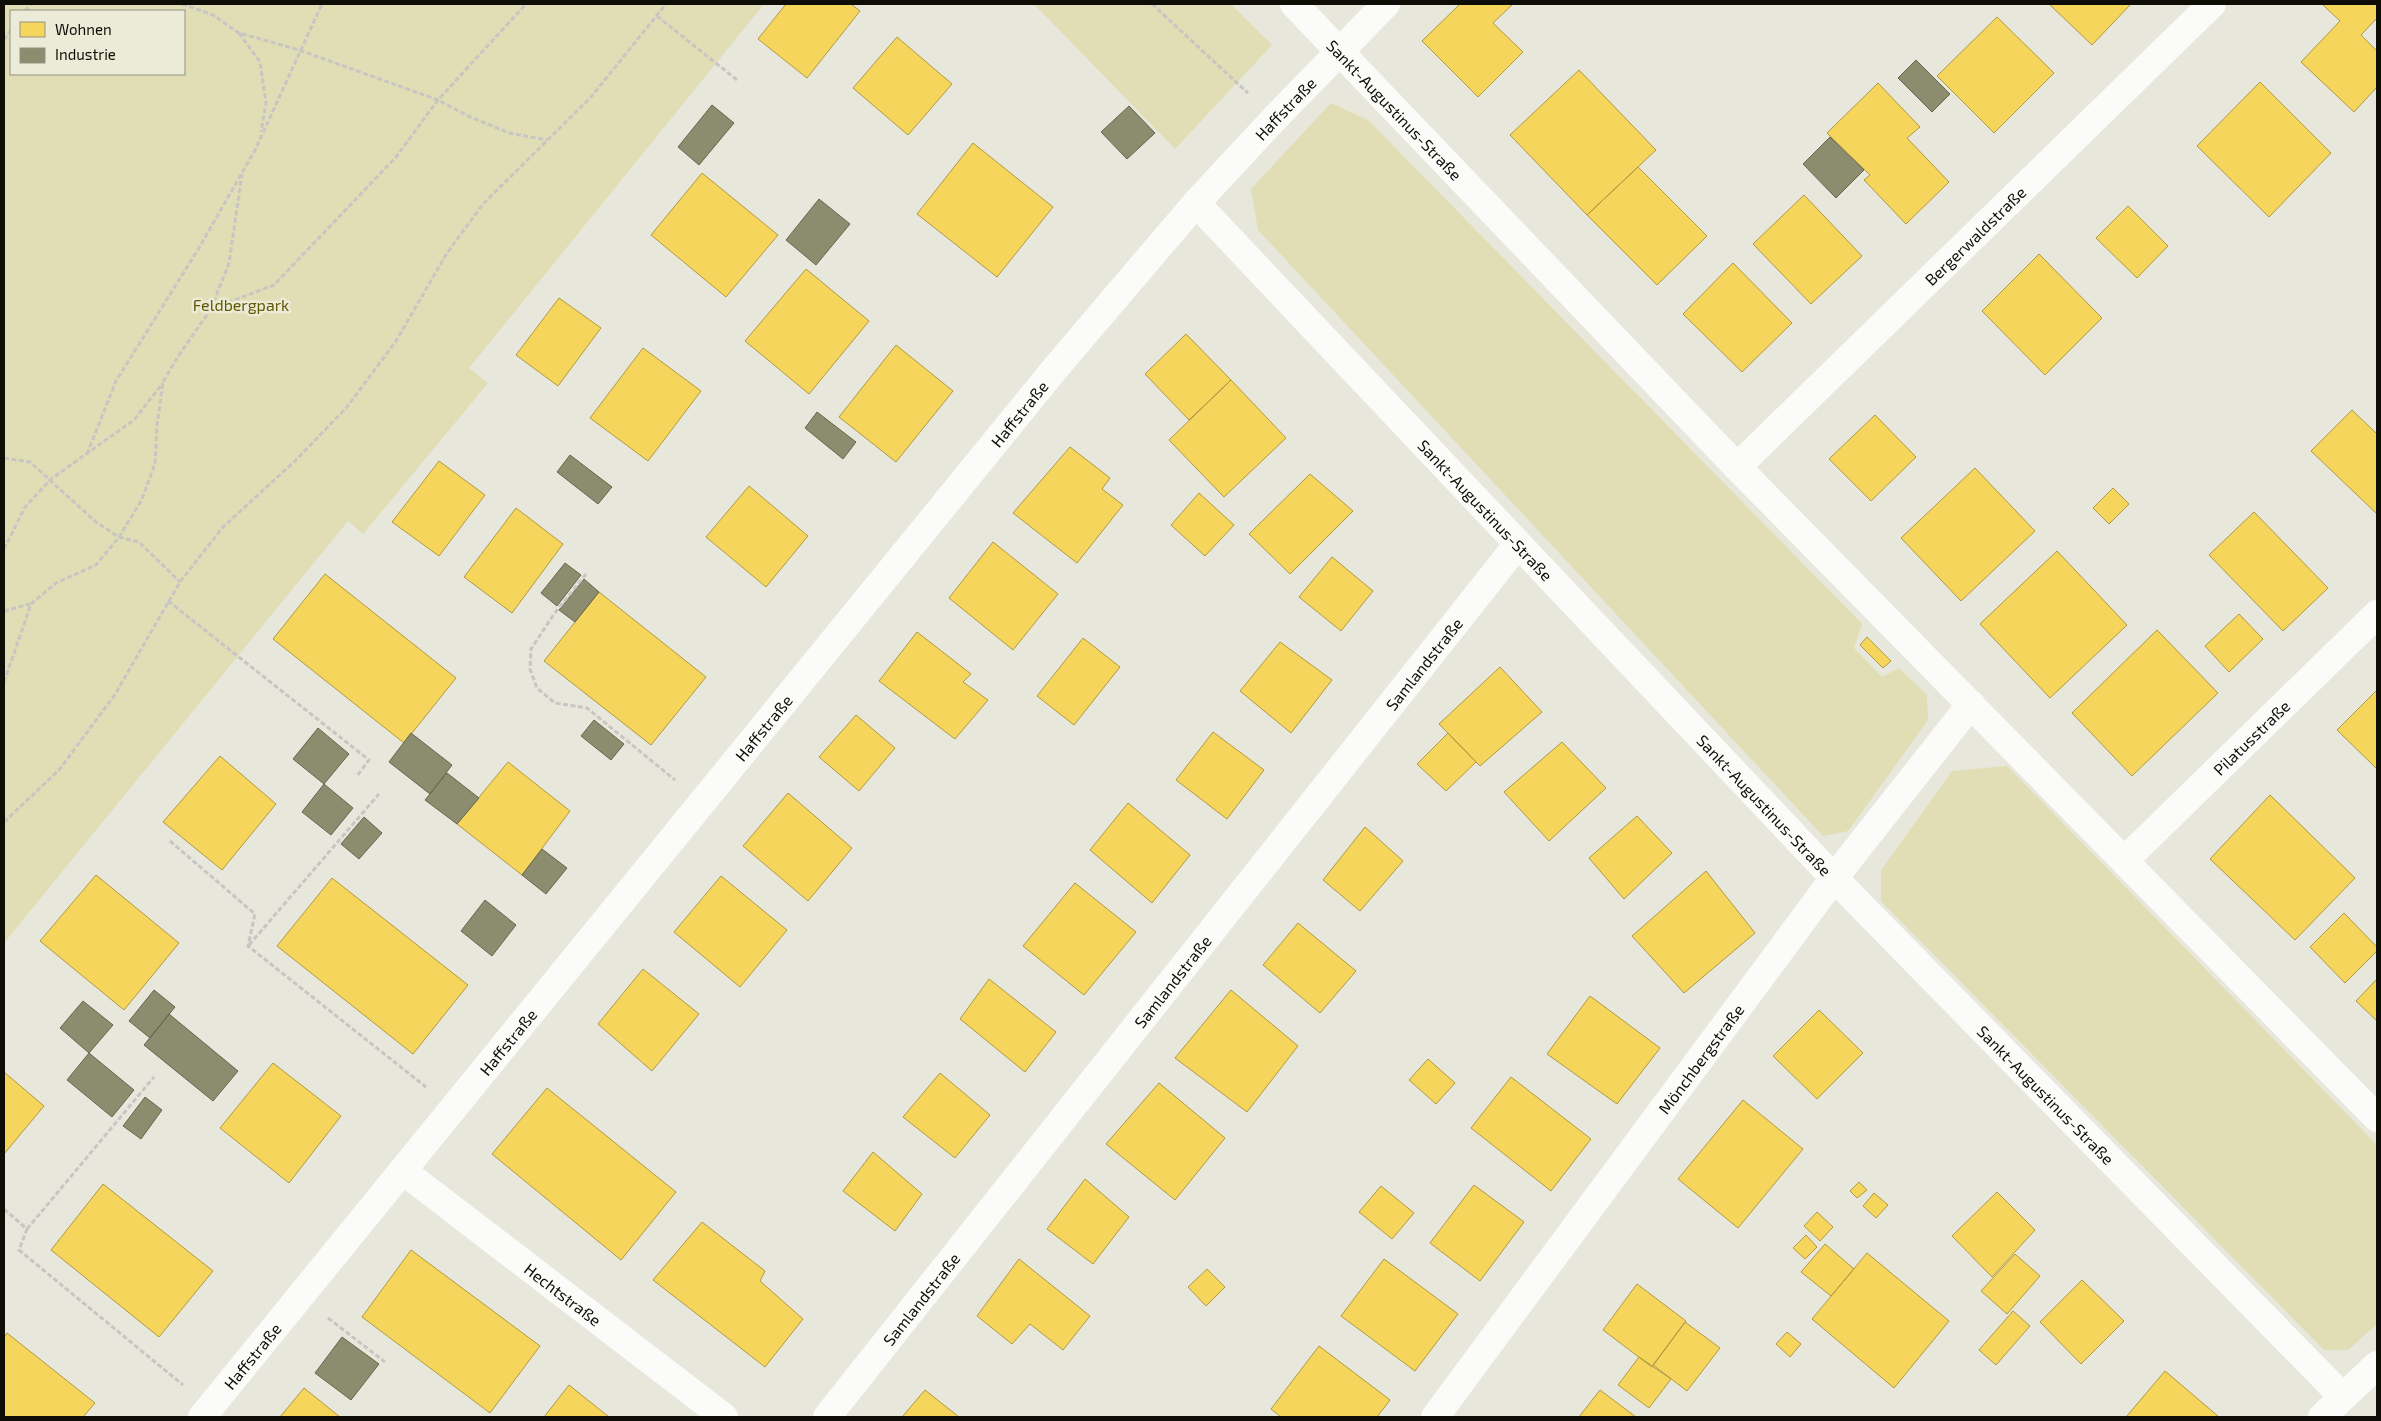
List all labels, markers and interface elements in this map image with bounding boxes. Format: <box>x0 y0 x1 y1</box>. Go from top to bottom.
legend <box>10 10 185 75</box>
text: Wohnen <box>55 20 112 38</box>
street label: Sankt-Augustinus-Straße <box>1323 35 1466 184</box>
text: Industrie <box>55 45 116 63</box>
street label: Haffstraße <box>1250 73 1319 144</box>
street label: Bergerwaldstraße <box>1920 182 2029 289</box>
park label: Feldbergpark <box>193 295 289 314</box>
street label: Haffstraße <box>986 376 1051 450</box>
street label: Sankt-Augustinus-Straße <box>1415 435 1557 584</box>
street label: Samlandstraße <box>1381 613 1466 714</box>
street label: Haffstraße <box>731 691 796 764</box>
street label: Pilatusstraße <box>2209 696 2293 779</box>
street label: Sankt-Augustinus-Straße <box>1694 730 1836 879</box>
street label: Samlandstraße <box>1130 931 1215 1031</box>
street label: Mönchbergstraße <box>1654 1000 1747 1117</box>
street label: Haffstraße <box>475 1005 540 1079</box>
street label: Sankt-Augustinus-Straße <box>1974 1021 2119 1168</box>
street label: Samlandstraße <box>878 1249 963 1349</box>
street label: Hechtstraße <box>521 1259 605 1329</box>
street label: Haffstraße <box>219 1319 284 1393</box>

